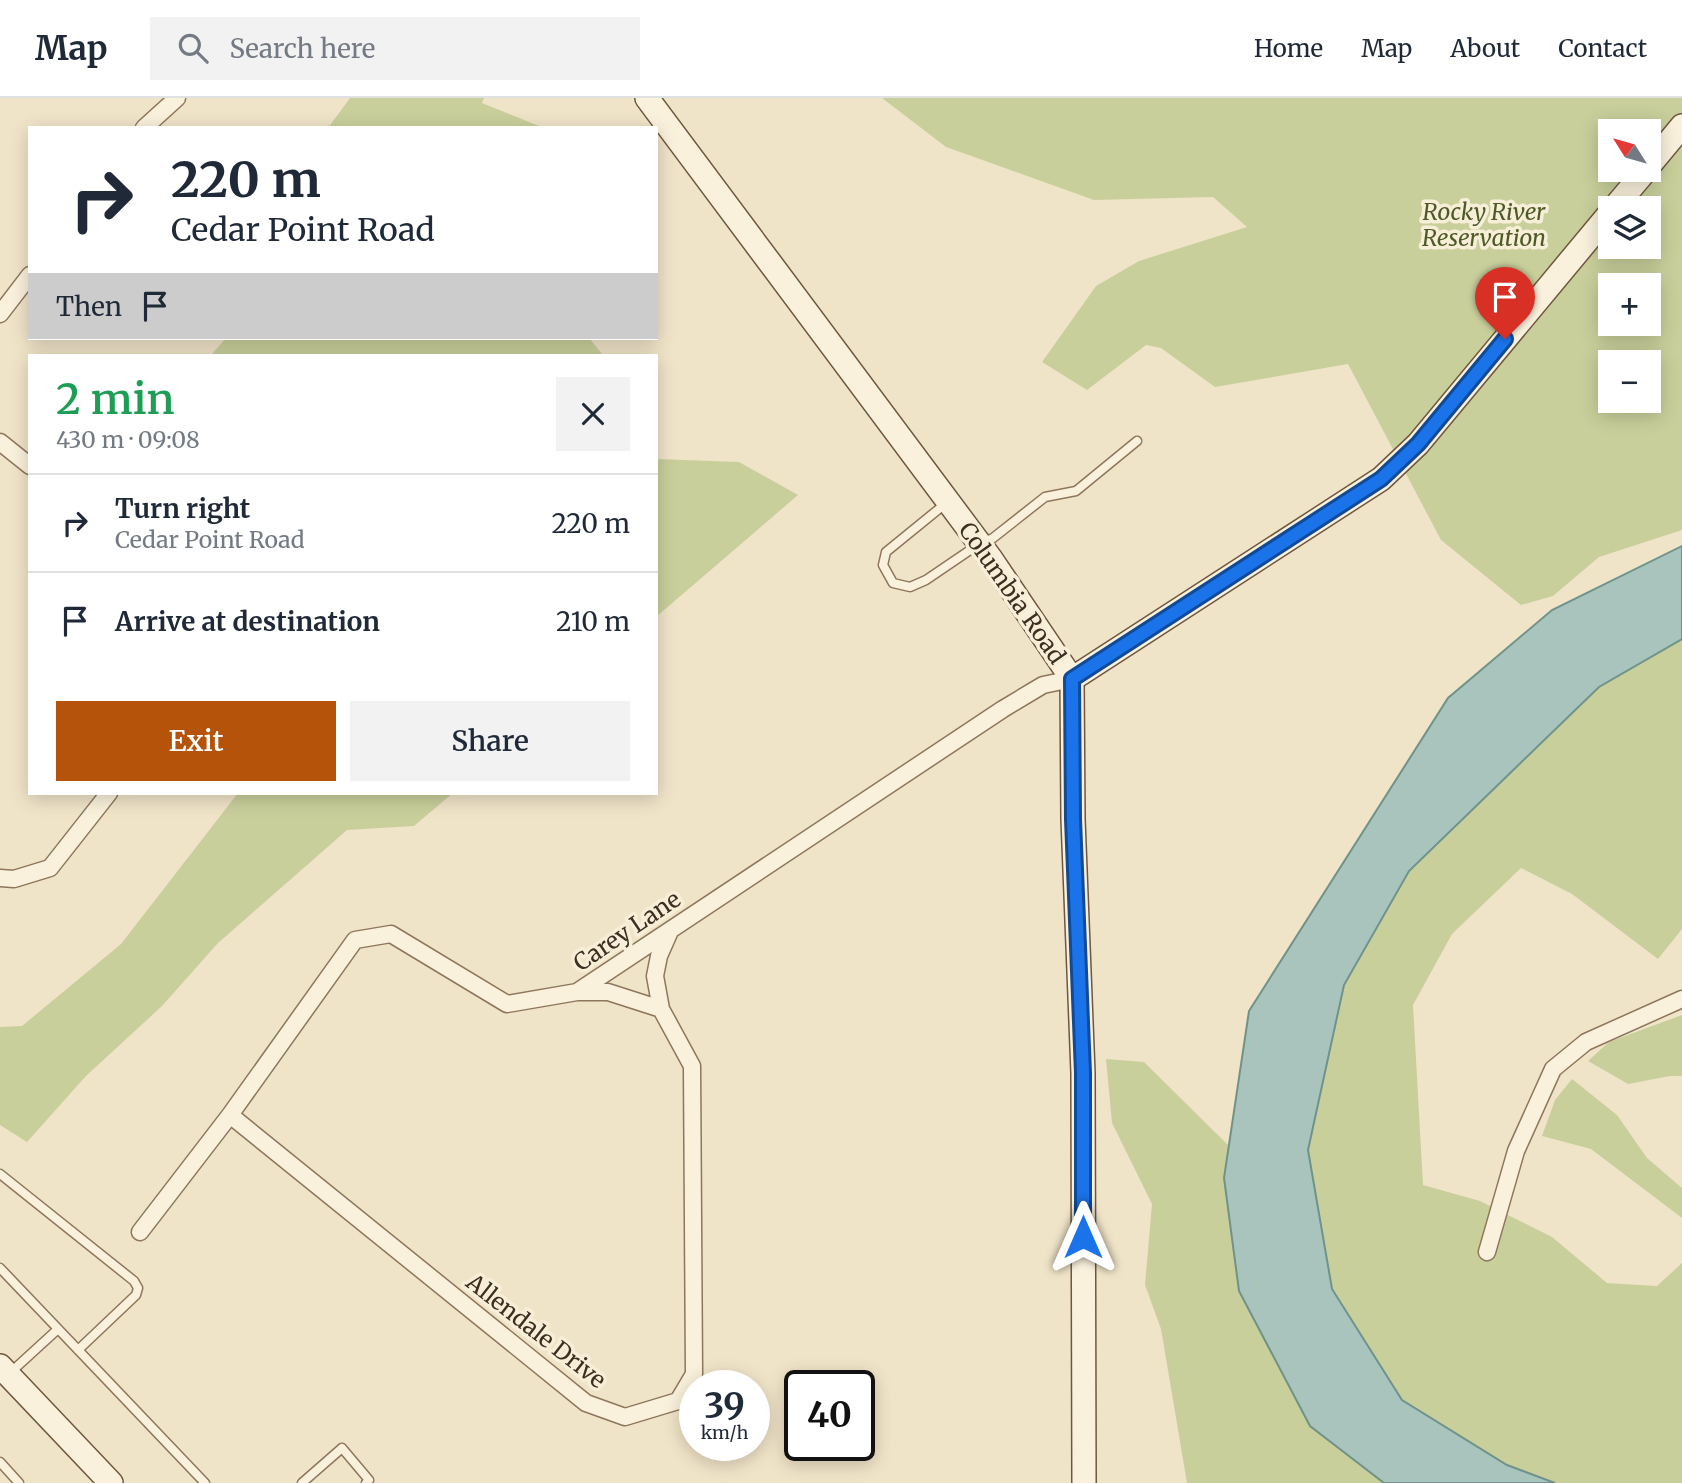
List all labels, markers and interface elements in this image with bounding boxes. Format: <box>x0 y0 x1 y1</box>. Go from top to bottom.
search box <box>150 17 640 80</box>
text: Map <box>35 28 108 69</box>
icon: search <box>174 29 212 67</box>
text: Search here <box>230 32 375 65</box>
text: Home <box>1254 33 1323 64</box>
text: Map <box>1361 33 1412 64</box>
text: About <box>1450 33 1520 64</box>
text: Contact <box>1558 33 1647 64</box>
north arrow <box>1598 119 1661 182</box>
map controls <box>1598 119 1661 413</box>
text: 220 m <box>171 149 321 210</box>
icon: right <box>56 154 147 245</box>
button: layers <box>1598 196 1661 259</box>
park label: Rocky River Reservation <box>1422 197 1546 252</box>
text: Cedar Point Road <box>171 210 435 250</box>
pin <box>1475 267 1535 339</box>
button: + <box>1598 273 1661 336</box>
icon: arrive <box>1486 278 1524 316</box>
icon: arrive <box>136 287 174 325</box>
text: Then <box>56 290 122 323</box>
button: − <box>1598 350 1661 413</box>
text: 2 min <box>56 373 175 425</box>
button: close <box>556 377 630 451</box>
text: 430 m · 09:08 <box>56 425 200 454</box>
text: Turn right <box>115 492 250 525</box>
icon: right <box>56 504 94 542</box>
text: 220 m <box>551 507 630 540</box>
street label: Columbia Road <box>953 516 1072 669</box>
text: Cedar Point Road <box>115 525 305 554</box>
icon: arrive <box>56 602 94 640</box>
text: Arrive at destination <box>115 605 380 638</box>
text: 210 m <box>556 605 630 638</box>
button: Exit <box>56 701 336 781</box>
button: Share <box>350 701 630 781</box>
street label: Carey Lane <box>568 884 686 977</box>
position arrow <box>1046 1200 1120 1274</box>
street label: Allendale Drive <box>460 1267 612 1394</box>
speed limit sign: 40 <box>784 1370 875 1461</box>
text: 39 <box>704 1384 745 1428</box>
text: km/h <box>701 1421 748 1444</box>

